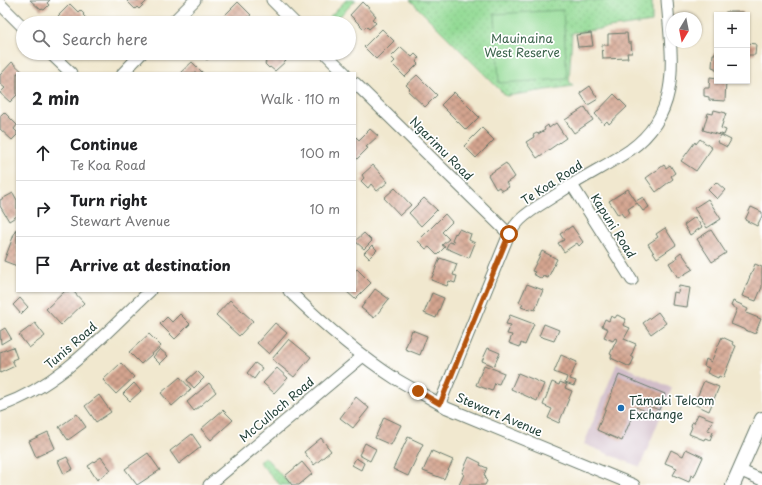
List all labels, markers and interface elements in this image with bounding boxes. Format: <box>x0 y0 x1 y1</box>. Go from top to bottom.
north arrow <box>666 12 702 48</box>
map controls <box>714 12 750 84</box>
button: + <box>714 12 750 48</box>
search box <box>16 16 356 60</box>
icon: search <box>30 27 52 49</box>
text: Search here <box>62 27 148 50</box>
park label: Mauinaina West Reserve <box>484 29 560 61</box>
button: − <box>714 48 750 84</box>
text: 2 min <box>32 85 79 111</box>
text: Walk · 110 m <box>261 89 340 108</box>
street label: Ngarimu Road <box>406 112 478 184</box>
text: Continue <box>70 132 138 155</box>
icon: ahead <box>32 142 54 164</box>
text: 100 m <box>300 143 340 162</box>
text: Te Koa Road <box>70 155 146 174</box>
street label: Te Koa Road <box>517 156 586 209</box>
text: Turn right <box>70 188 147 211</box>
street label: Kapuni Road <box>587 190 641 261</box>
icon: right <box>32 198 54 220</box>
text: 10 m <box>310 199 340 218</box>
text: Stewart Avenue <box>70 211 170 230</box>
route start <box>500 225 518 243</box>
text: Arrive at destination <box>70 253 231 276</box>
icon: arrive <box>32 254 54 276</box>
street label: Tunis Road <box>40 317 100 373</box>
street label: McCulloch Road <box>235 372 318 446</box>
route end <box>409 382 427 400</box>
street label: Stewart Avenue <box>453 388 546 441</box>
place label: Tāmaki Telcom Exchange <box>629 391 714 423</box>
marker: Tāmaki Telcom Exchange <box>616 403 626 413</box>

